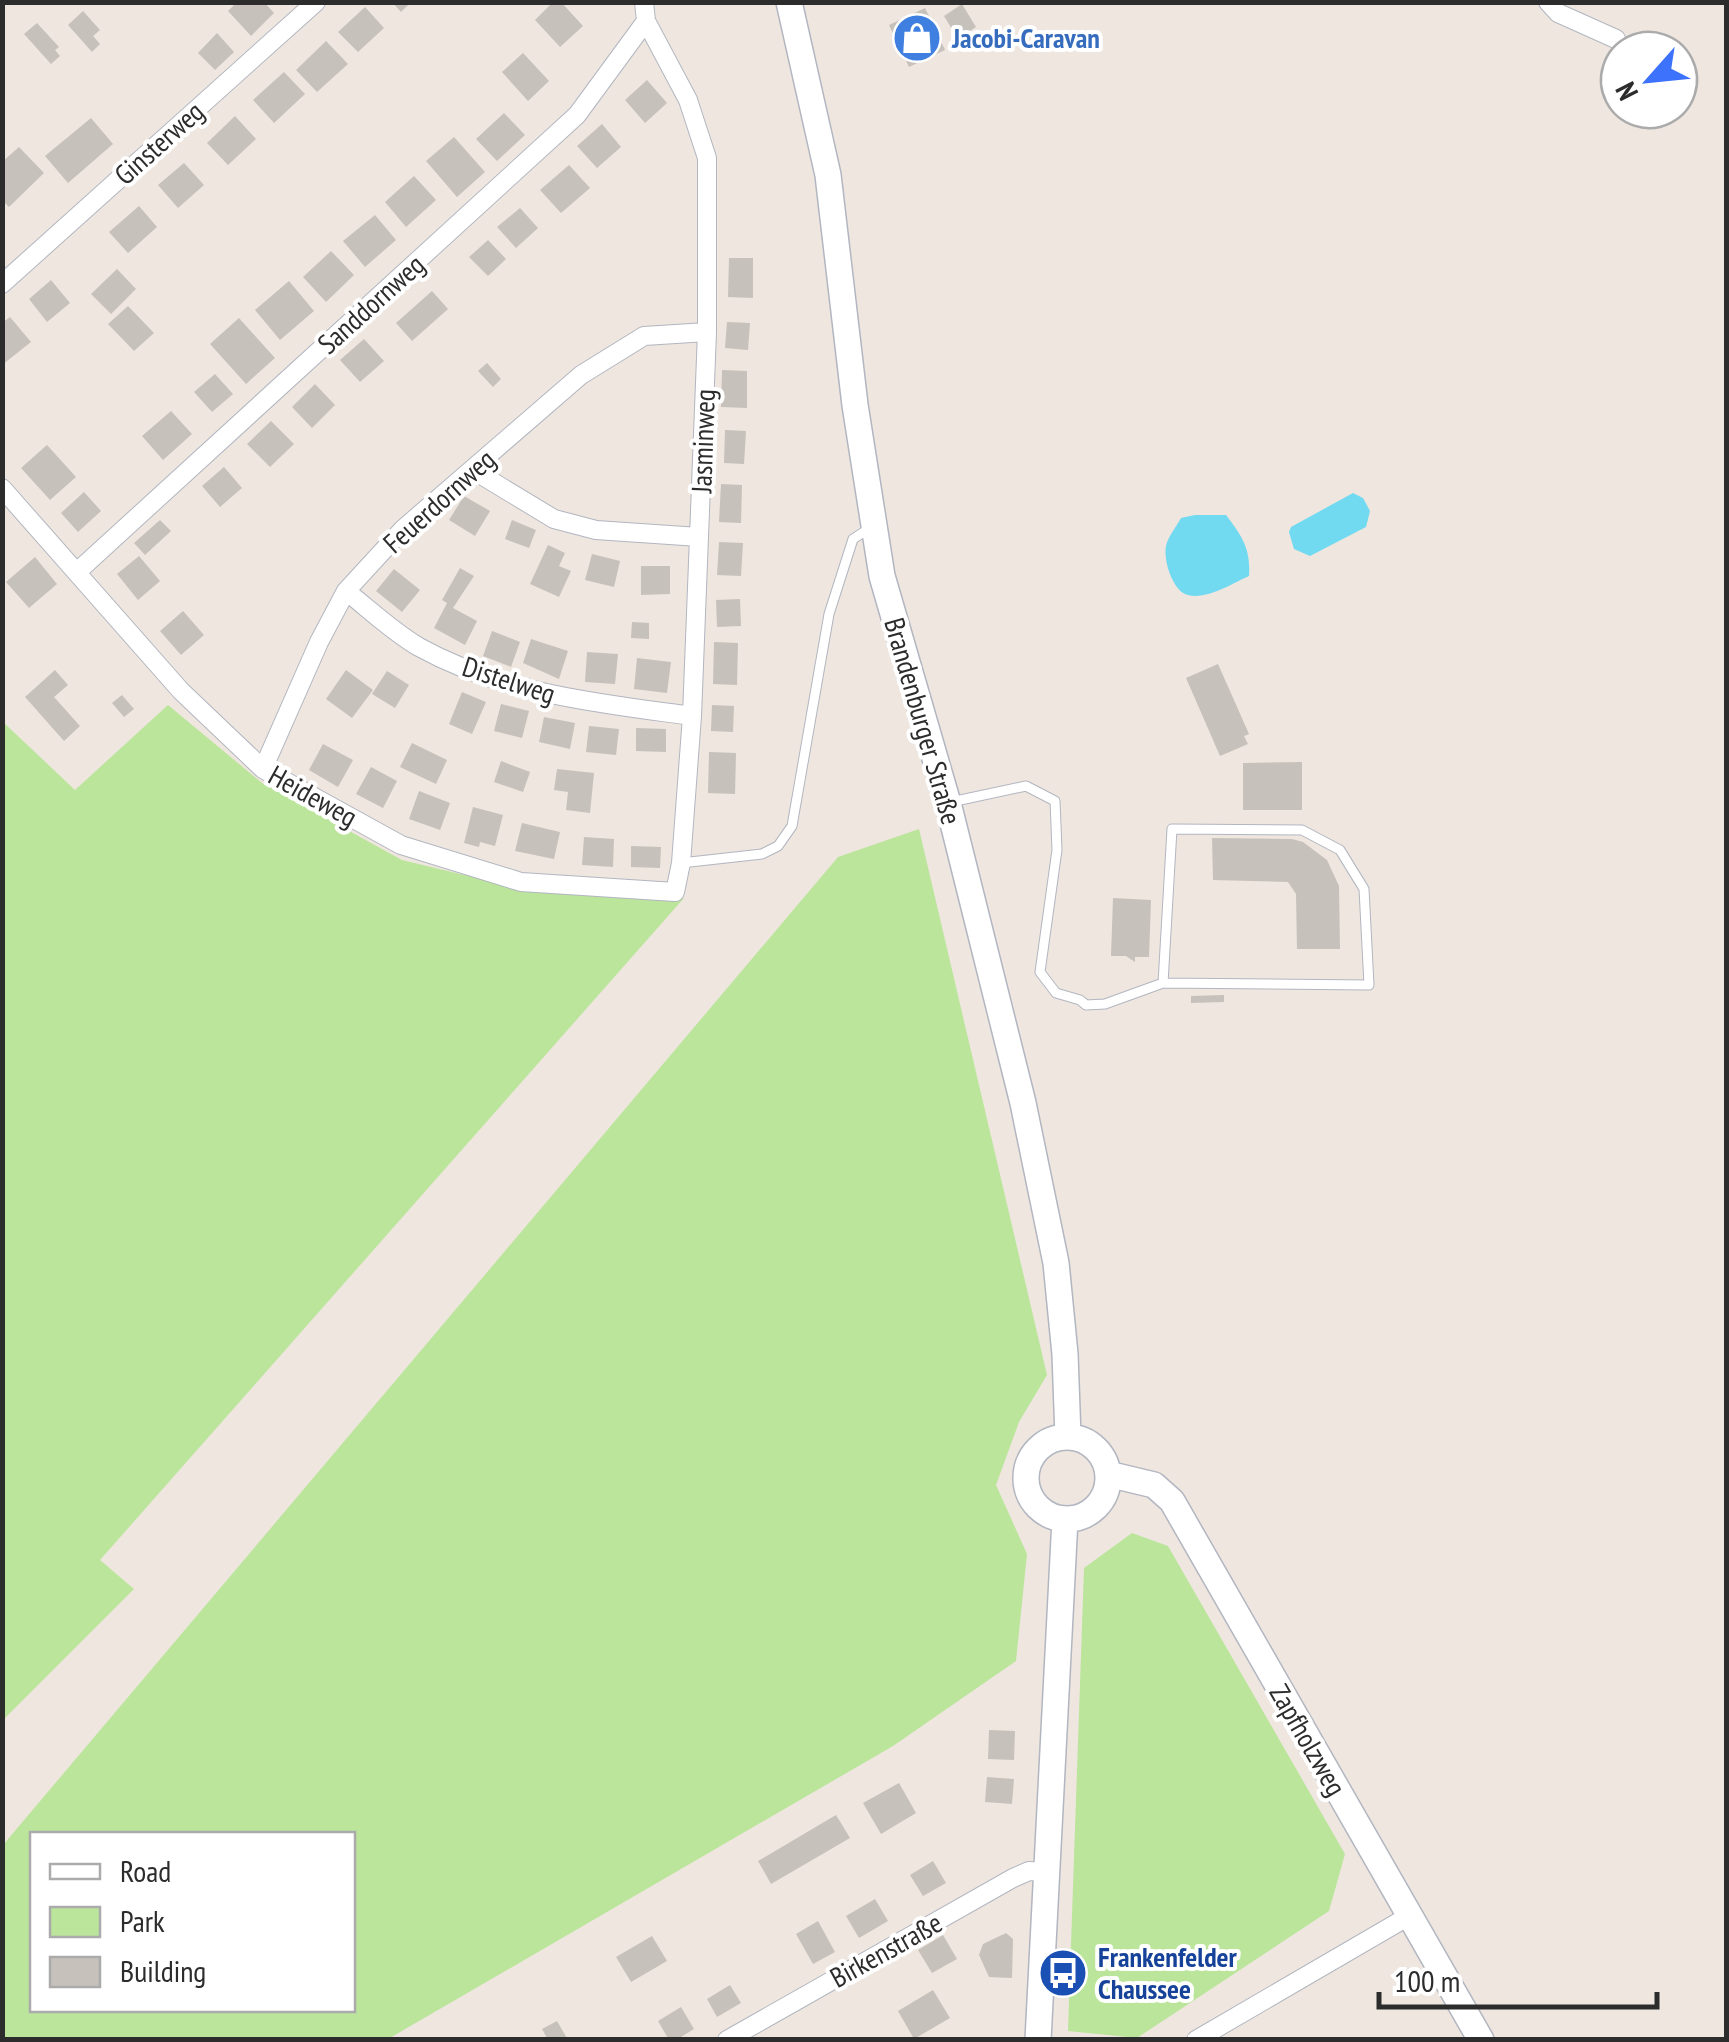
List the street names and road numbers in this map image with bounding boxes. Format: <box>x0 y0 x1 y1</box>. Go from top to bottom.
street label: Ginsterweg <box>106 93 211 193</box>
street label: Sanddornweg <box>309 246 432 361</box>
street label: Jasminweg <box>682 389 723 494</box>
street label: Feuerdornweg <box>375 441 502 561</box>
street label: Brandenburger Straße <box>876 613 971 829</box>
street label: Distelweg <box>458 647 560 712</box>
street label: Heideweg <box>262 756 364 835</box>
street label: Zapfholzweg <box>1262 1677 1355 1802</box>
street label: Birkenstraße <box>823 1904 948 1995</box>

